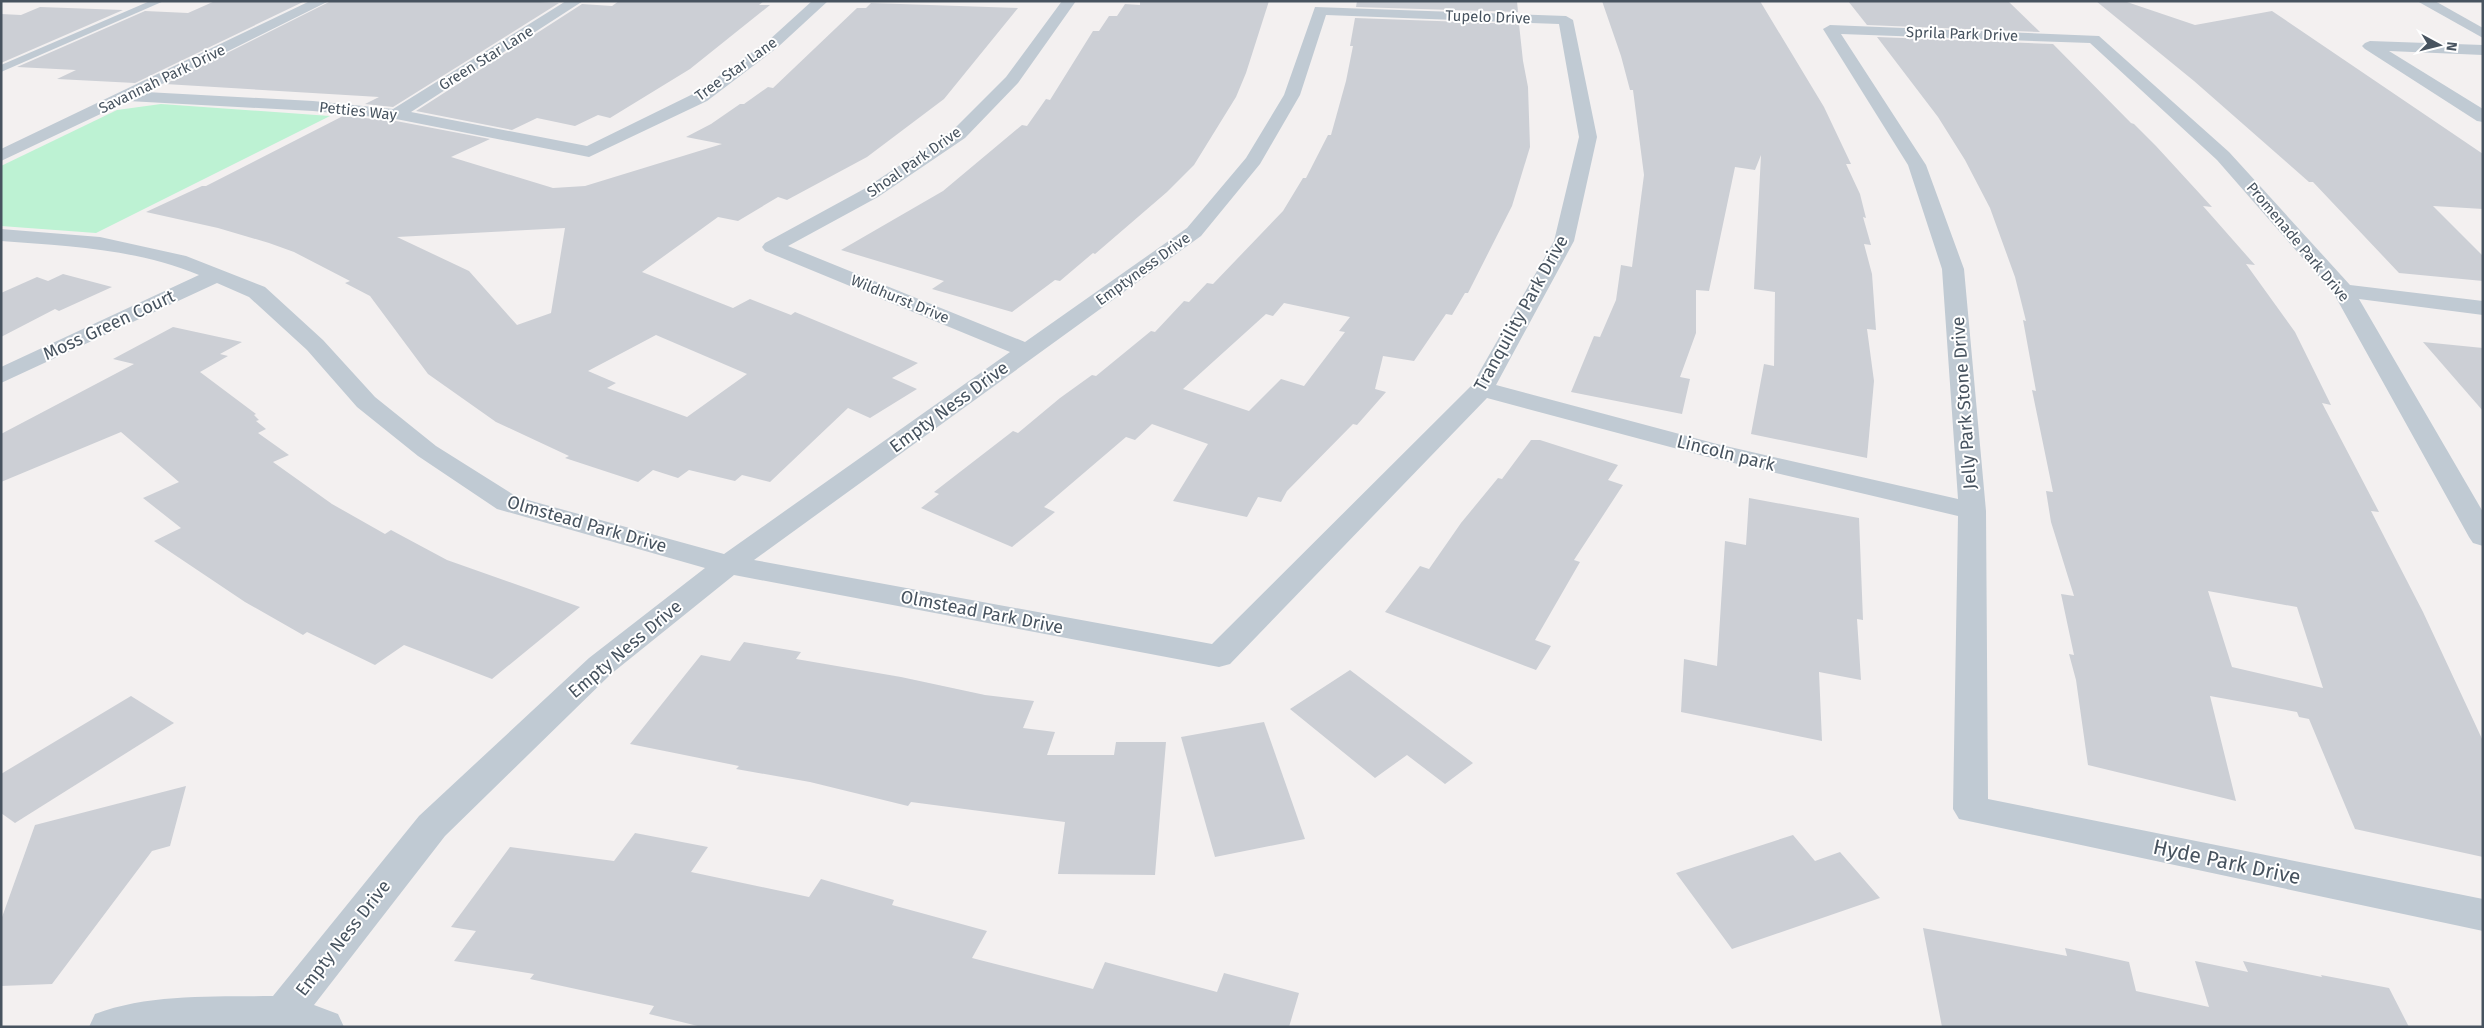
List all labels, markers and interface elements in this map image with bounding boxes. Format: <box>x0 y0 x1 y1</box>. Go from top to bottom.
street label: Tupelo Drive <box>1445 7 1531 27</box>
north arrow <box>2414 20 2464 70</box>
street label: Green Star Lane <box>436 22 536 94</box>
street label: Sprila Park Drive <box>1906 23 2018 45</box>
street label: Tree Star Lane <box>692 33 780 105</box>
street label: Savannah Park Drive <box>96 41 228 117</box>
text: N <box>2442 41 2460 52</box>
street label: Petties Way <box>318 98 398 124</box>
street label: Shoal Park Drive <box>864 123 964 201</box>
street label: Promenade Park Drive <box>2243 179 2353 305</box>
street label: Emptyness Drive <box>1092 229 1194 309</box>
street label: Tranquility Park Drive <box>1469 231 1573 395</box>
street label: Wildhurst Drive <box>848 271 952 327</box>
street label: Moss Green Court <box>40 285 179 365</box>
street label: Jelly Park Stone Drive <box>1947 316 1981 490</box>
street label: Empty Ness Drive <box>885 357 1013 457</box>
street label: Lincoln park <box>1675 430 1778 476</box>
street label: Olmstead Park Drive <box>505 491 669 557</box>
street label: Olmstead Park Drive <box>899 585 1065 639</box>
street label: Empty Ness Drive <box>564 595 686 703</box>
street label: Hyde Park Drive <box>2151 834 2303 890</box>
street label: Empty Ness Drive <box>291 876 395 1000</box>

